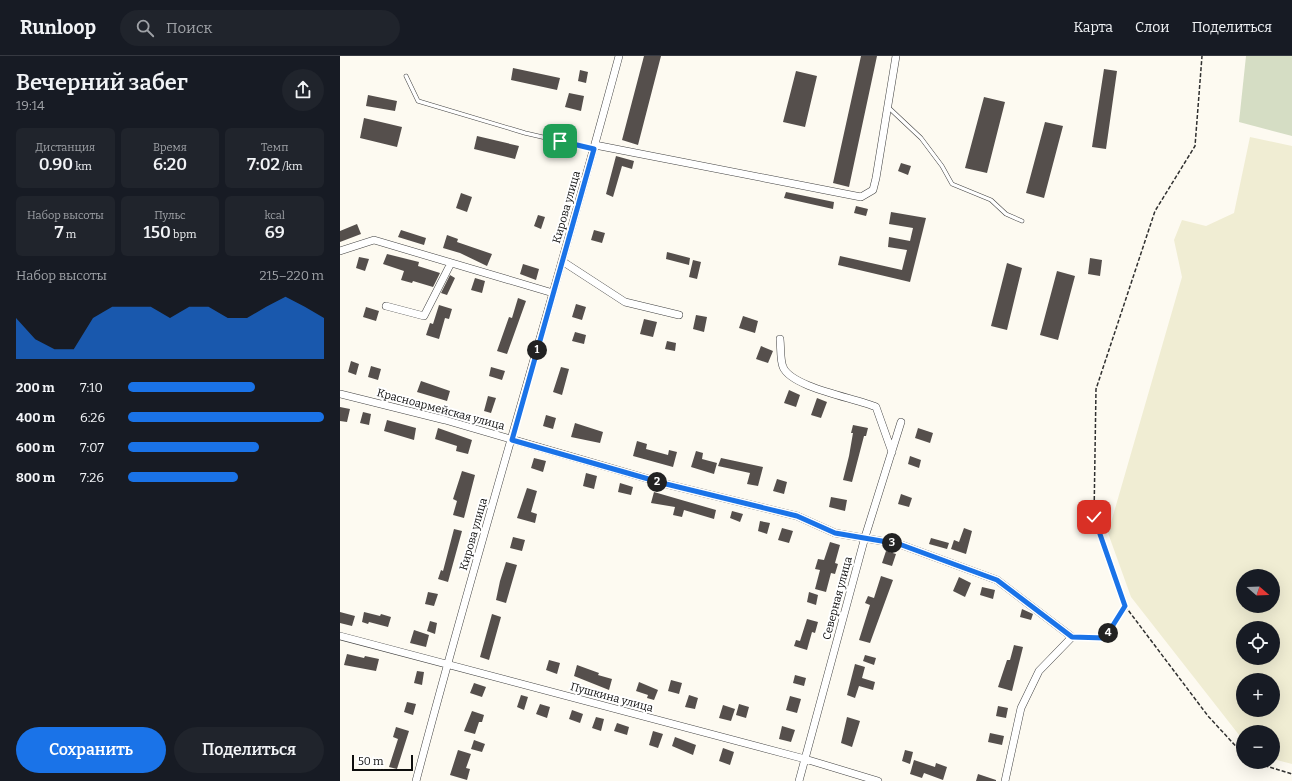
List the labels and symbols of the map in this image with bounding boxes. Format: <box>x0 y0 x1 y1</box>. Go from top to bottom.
pin <box>543 124 577 158</box>
street label: Кирова улица <box>550 169 583 245</box>
pin: 1 <box>527 340 547 360</box>
street label: Красноармейская улица <box>376 386 506 433</box>
pin: 2 <box>647 472 667 492</box>
street label: Кирова улица <box>457 496 490 572</box>
pin <box>1077 500 1111 534</box>
pin: 3 <box>882 533 902 553</box>
street label: Северная улица <box>820 555 855 641</box>
north arrow <box>1236 569 1280 613</box>
pin: 4 <box>1098 623 1118 643</box>
street label: Пушкина улица <box>569 680 655 715</box>
scale bar <box>352 753 413 772</box>

